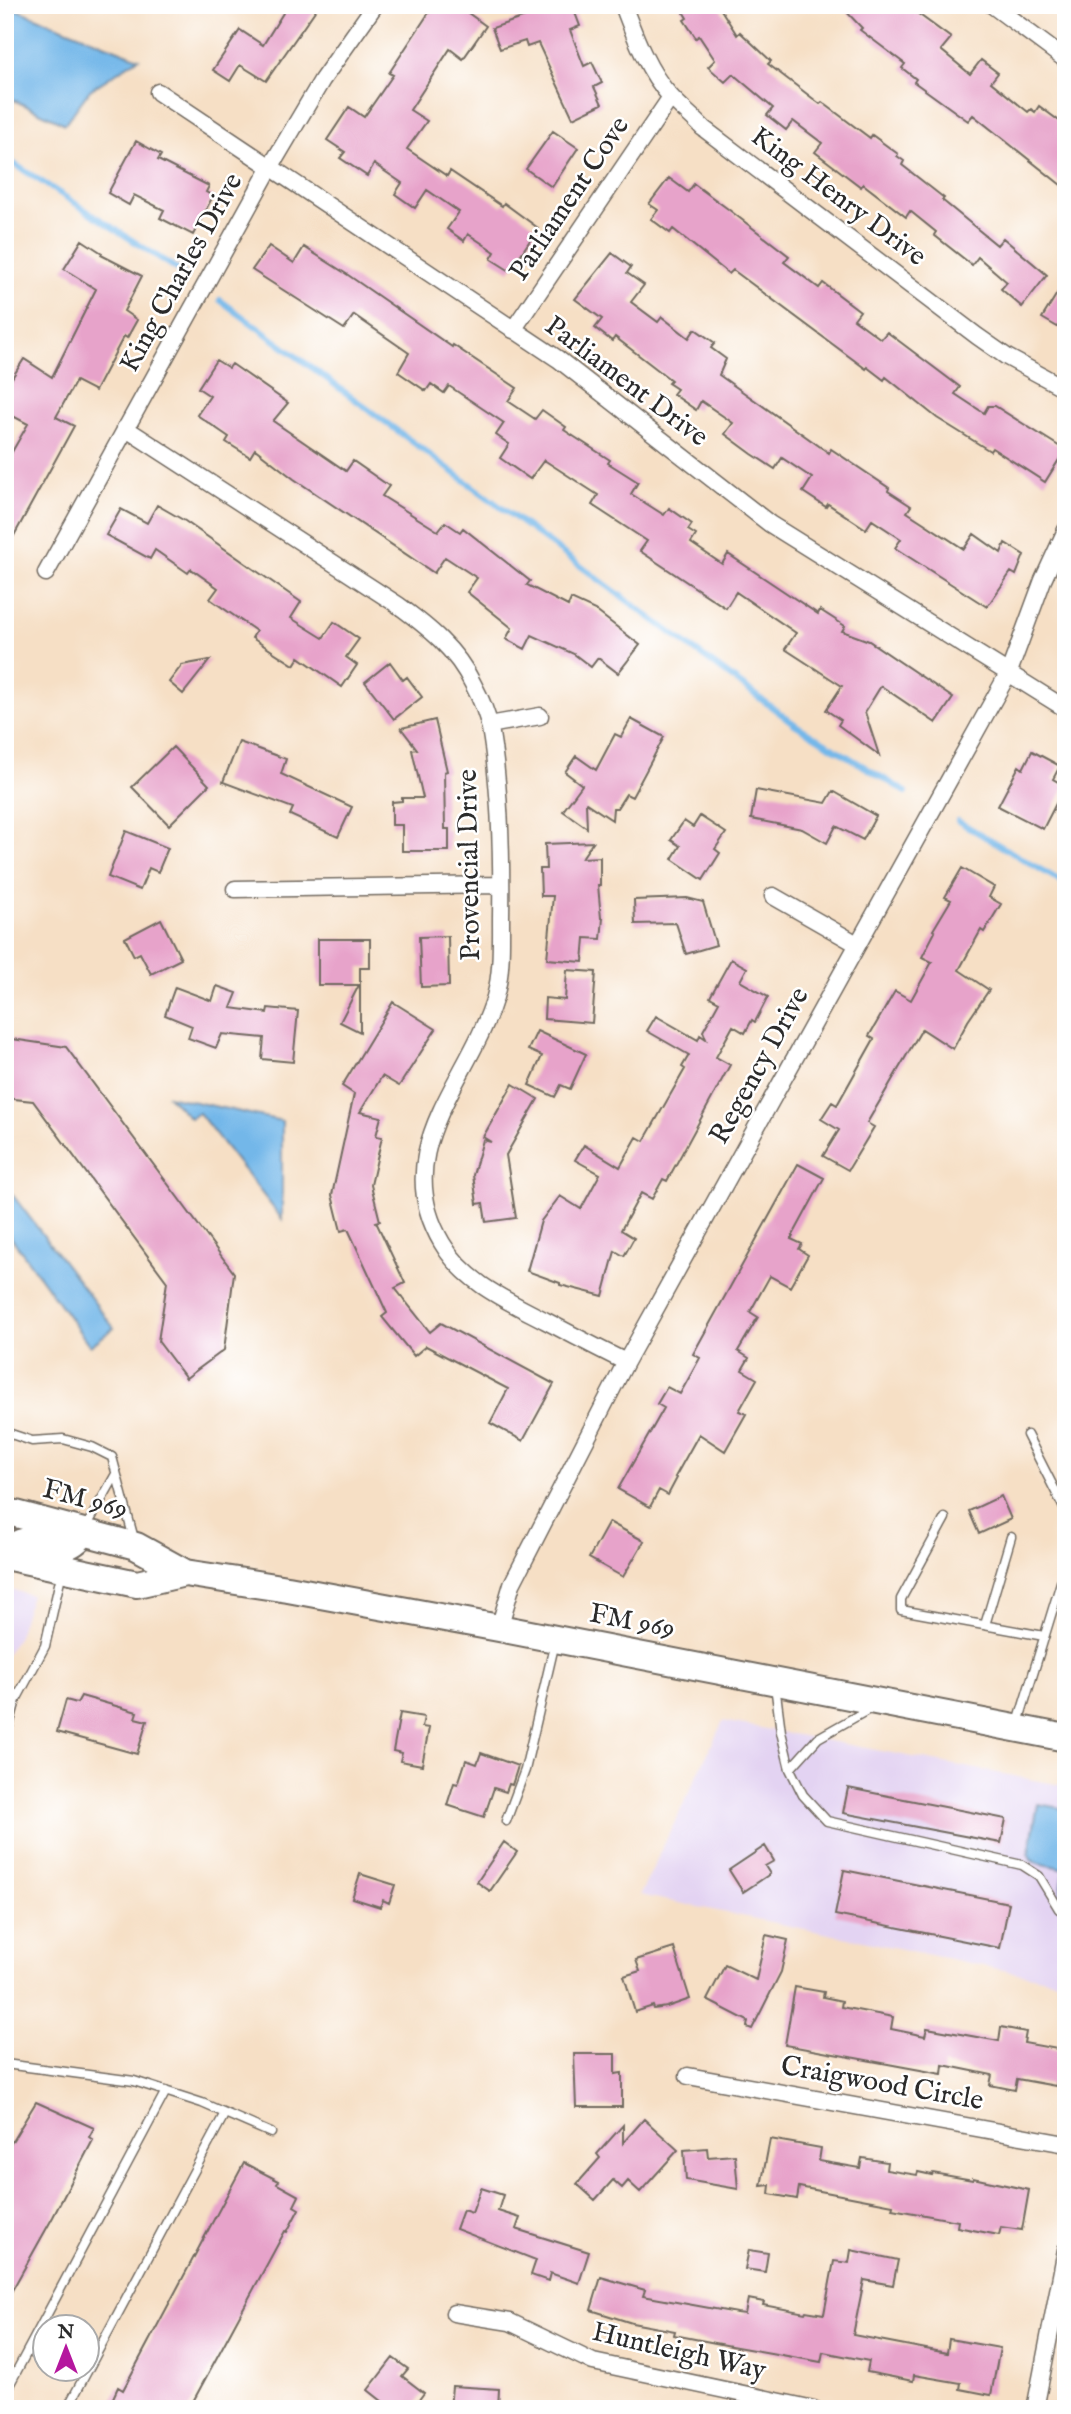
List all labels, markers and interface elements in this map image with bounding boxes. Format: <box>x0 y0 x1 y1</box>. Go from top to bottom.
street label: Parliament Cove <box>502 110 638 288</box>
street label: King Henry Drive <box>743 120 933 274</box>
street label: King Charles Drive <box>113 167 251 379</box>
street label: Parliament Drive <box>537 309 715 455</box>
street label: Provencial Drive <box>451 769 489 961</box>
street label: Regency Drive <box>702 981 818 1151</box>
street label: FM 969 <box>39 1472 131 1528</box>
street label: FM 969 <box>586 1597 678 1647</box>
street label: Craigwood Circle <box>778 2049 986 2119</box>
north arrow <box>32 2312 102 2382</box>
street label: Huntleigh Way <box>589 2315 770 2389</box>
text: N <box>57 2321 75 2345</box>

